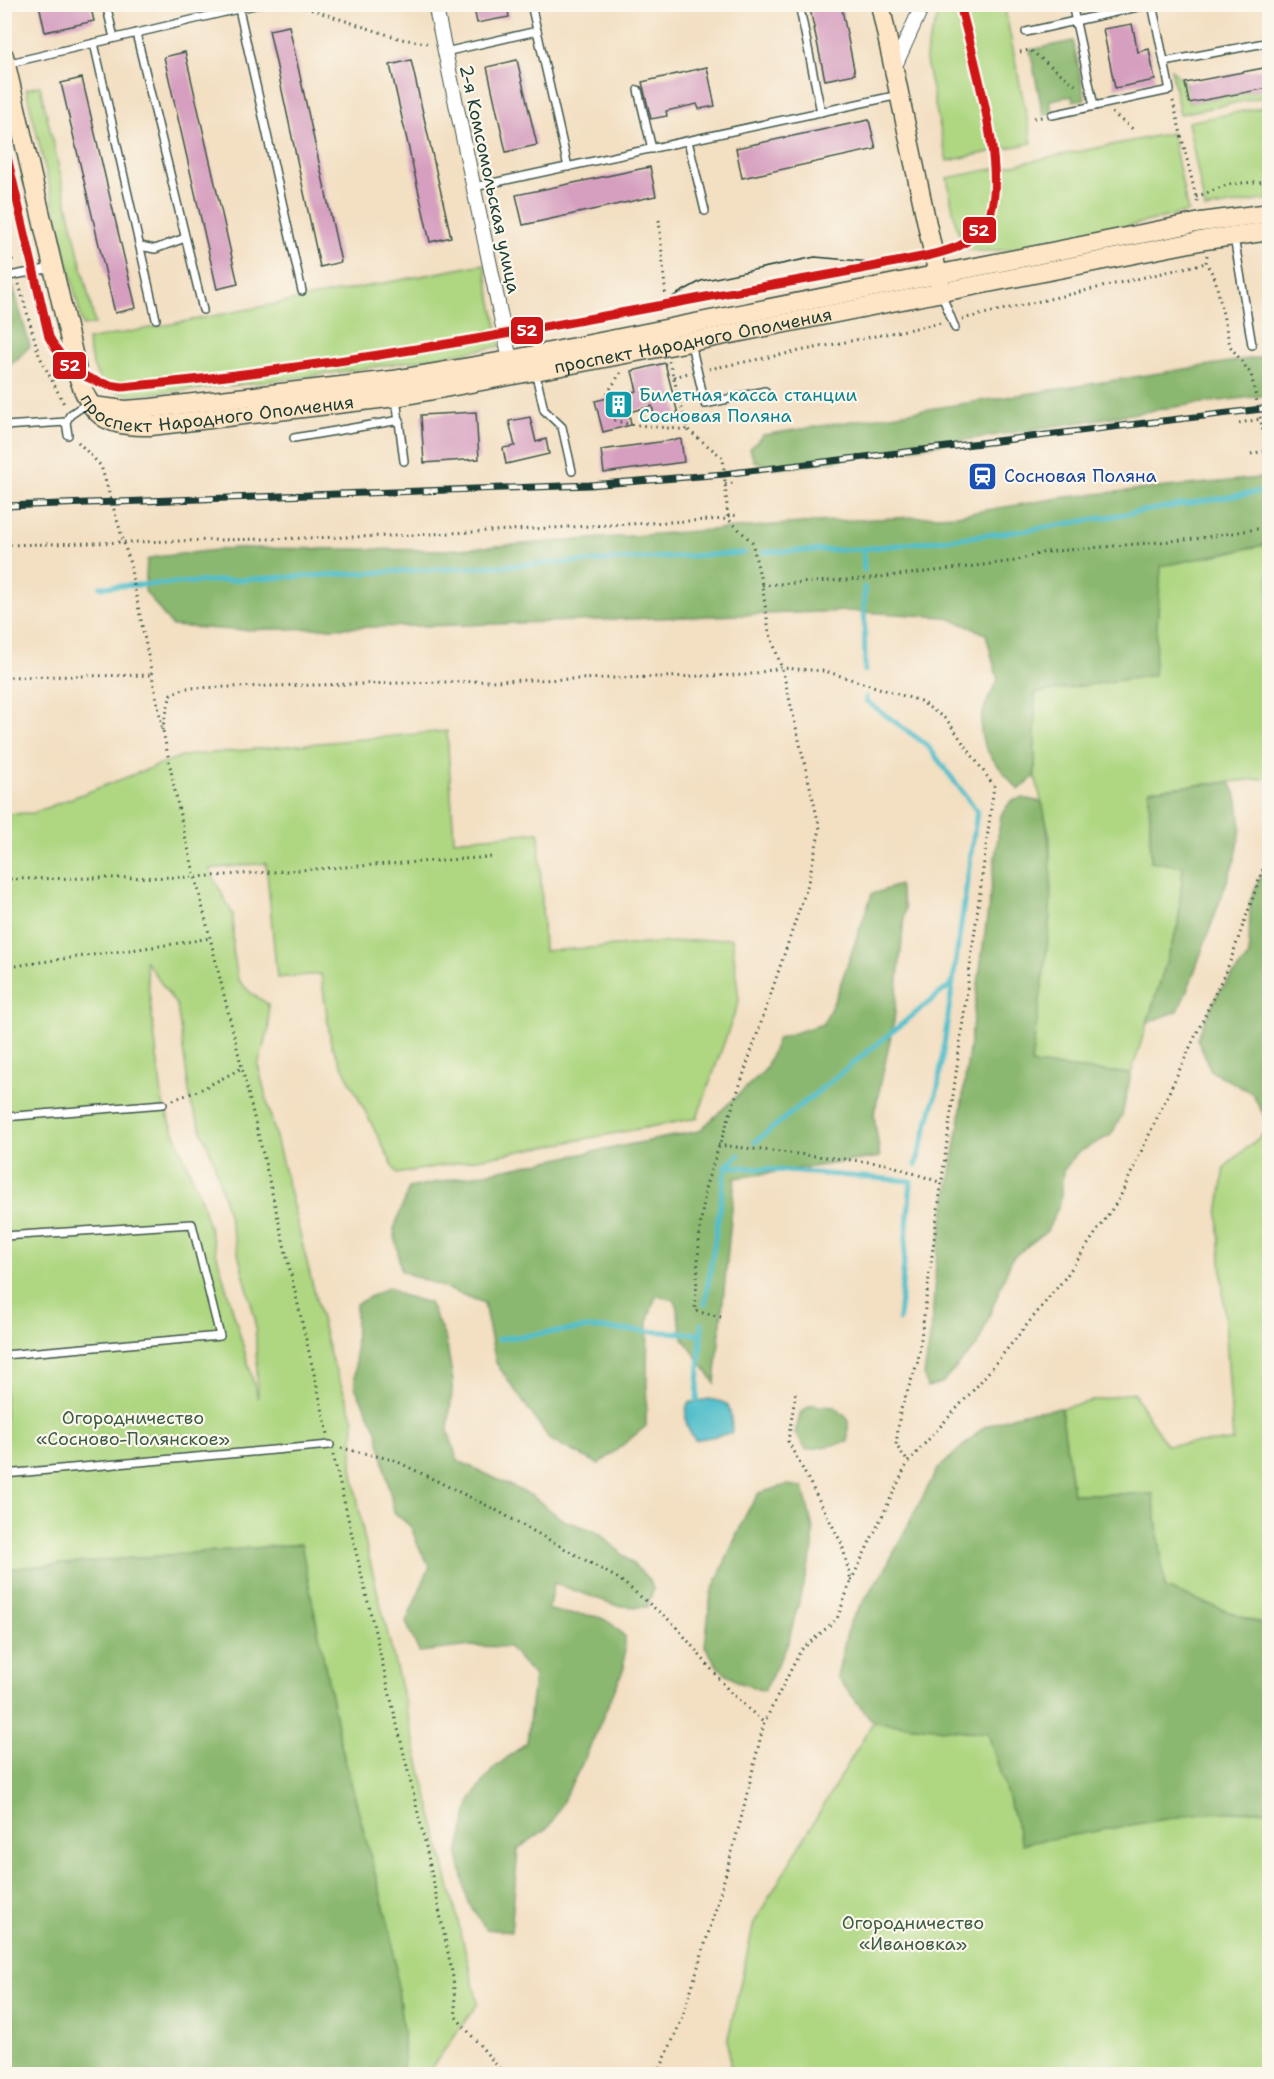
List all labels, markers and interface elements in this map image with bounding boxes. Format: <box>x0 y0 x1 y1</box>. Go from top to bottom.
street label: 2-я Комсомольская улица <box>454 62 526 296</box>
line badge: 52 <box>962 216 997 244</box>
text: 52 <box>969 220 989 241</box>
street label: проспект Народного Ополчения <box>552 302 834 379</box>
line badge: 52 <box>510 316 544 345</box>
text: 52 <box>517 320 537 341</box>
line badge: 52 <box>52 351 87 380</box>
text: 52 <box>60 355 80 376</box>
place label: Билетная касса станции Сосновая Поляна <box>639 383 858 428</box>
street label: проспект Народного Ополчения <box>75 389 355 438</box>
building icon: Билетная касса станции Сосновая Поляна <box>602 389 634 421</box>
station icon: Сосновая Поляна <box>967 460 999 492</box>
place label: Сосновая Поляна <box>1004 464 1157 488</box>
park label: Огородничество «Сосново-Полянское» <box>36 1406 230 1451</box>
park label: Огородничество «Ивановка» <box>842 1911 984 1956</box>

